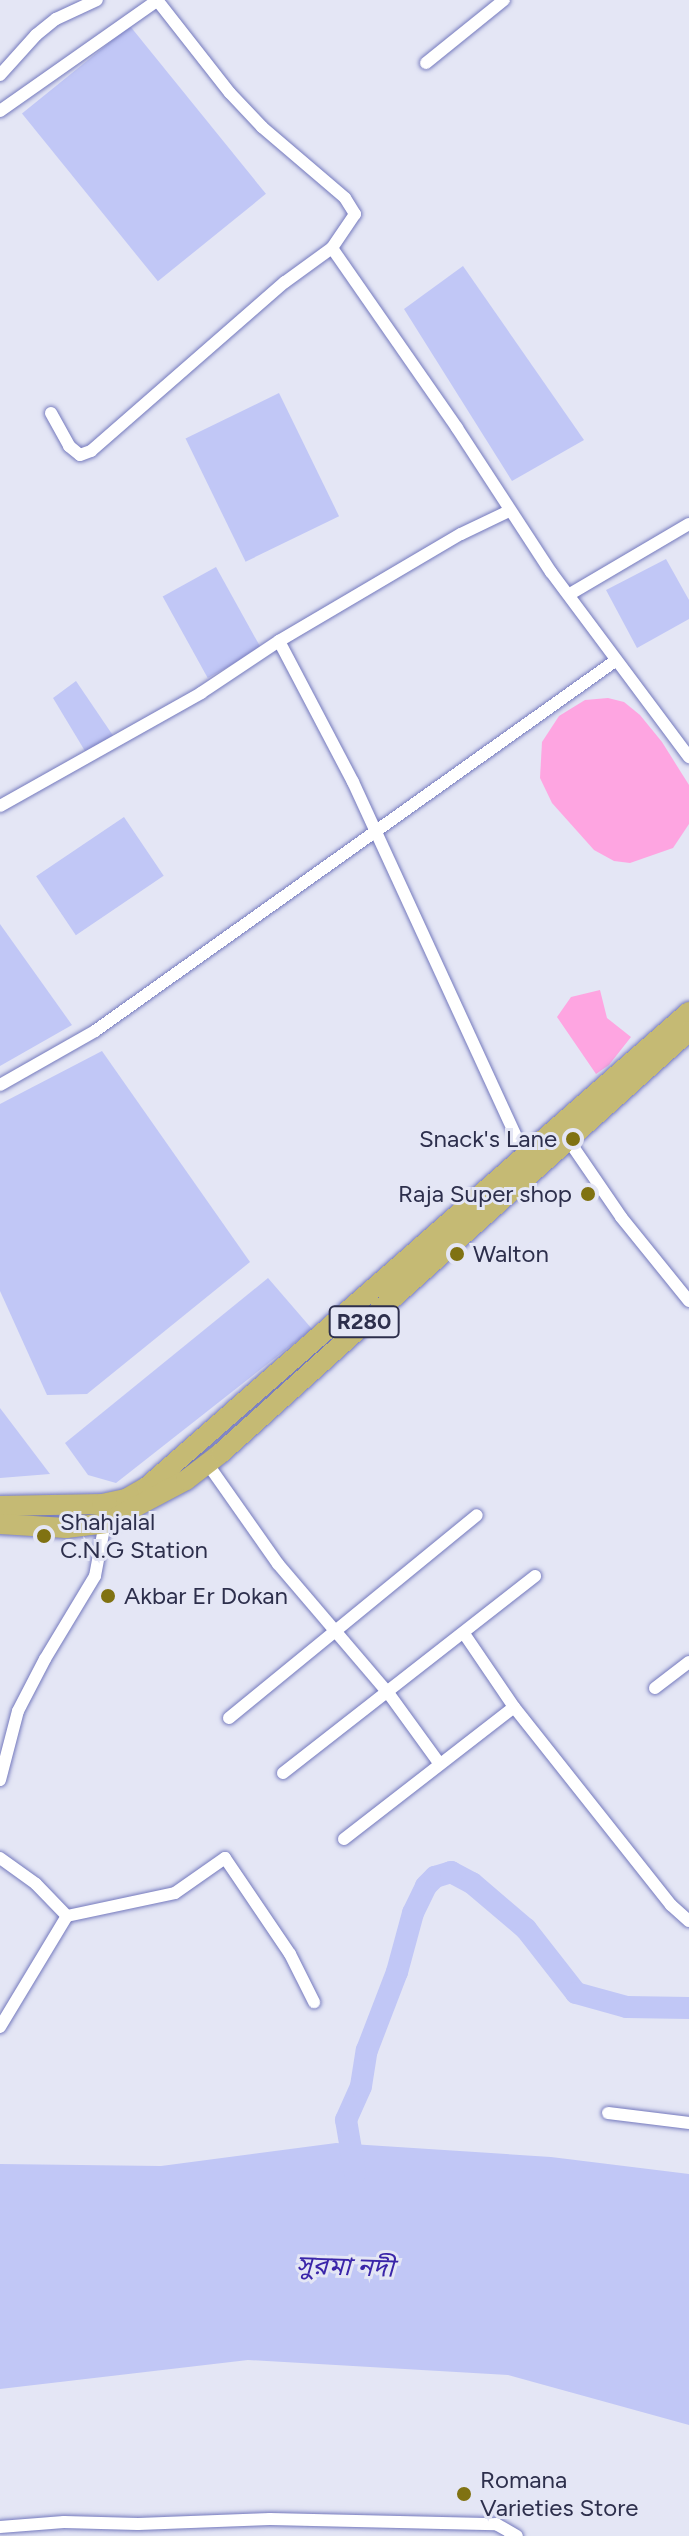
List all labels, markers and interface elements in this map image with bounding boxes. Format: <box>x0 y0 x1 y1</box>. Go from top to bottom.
place label: Snack's Lane <box>419 1125 557 1153</box>
marker: Snack's Lane <box>564 1130 582 1148</box>
place label: Raja Super shop <box>398 1180 572 1208</box>
marker: Raja Super shop <box>579 1185 597 1203</box>
place label: Walton <box>473 1240 549 1268</box>
marker: Walton <box>448 1245 466 1263</box>
road number: R280 <box>328 1304 400 1340</box>
place label: Shahjalal C.N.G Station <box>60 1508 208 1564</box>
marker: Shahjalal C.N.G Station <box>35 1527 53 1545</box>
place label: Akbar Er Dokan <box>124 1582 288 1610</box>
marker: Akbar Er Dokan <box>99 1587 117 1605</box>
water label: সুরমা নদী <box>296 2250 394 2284</box>
place label: Romana Varieties Store <box>480 2466 638 2522</box>
marker: Romana Varieties Store <box>455 2485 473 2503</box>

